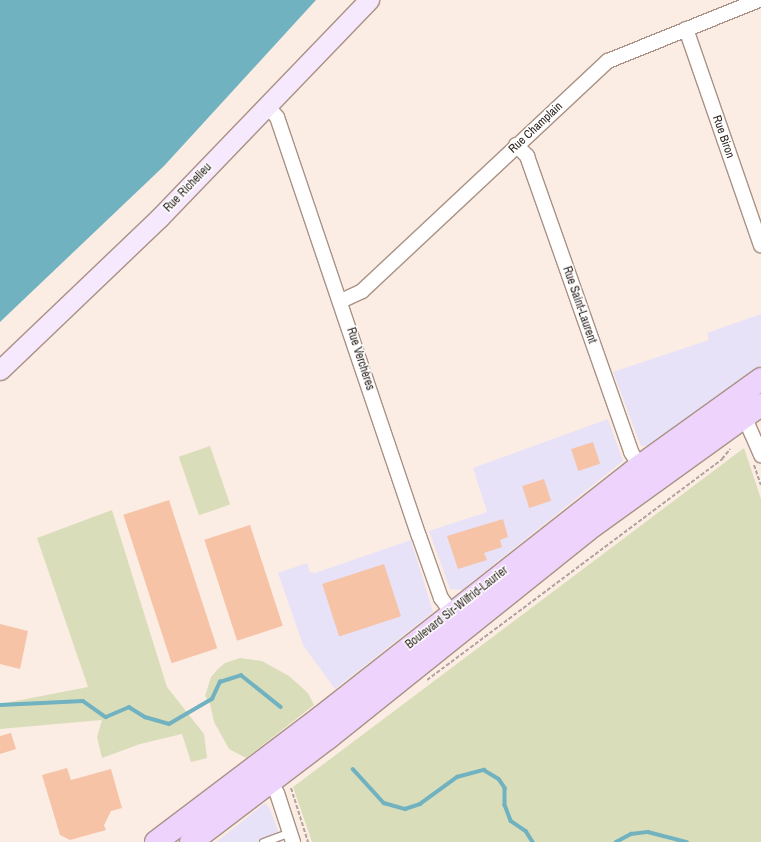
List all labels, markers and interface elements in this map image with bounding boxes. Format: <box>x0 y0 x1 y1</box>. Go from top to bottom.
street label: Rue Champlain <box>506 99 566 157</box>
street label: Rue Biron <box>709 114 737 160</box>
street label: Rue Richelieu <box>161 161 215 215</box>
street label: Rue Saint-Laurent <box>559 265 599 345</box>
street label: Rue Verchères <box>343 326 377 392</box>
street label: Boulevard Sir-Wilfrid-Laurier <box>403 564 511 652</box>

